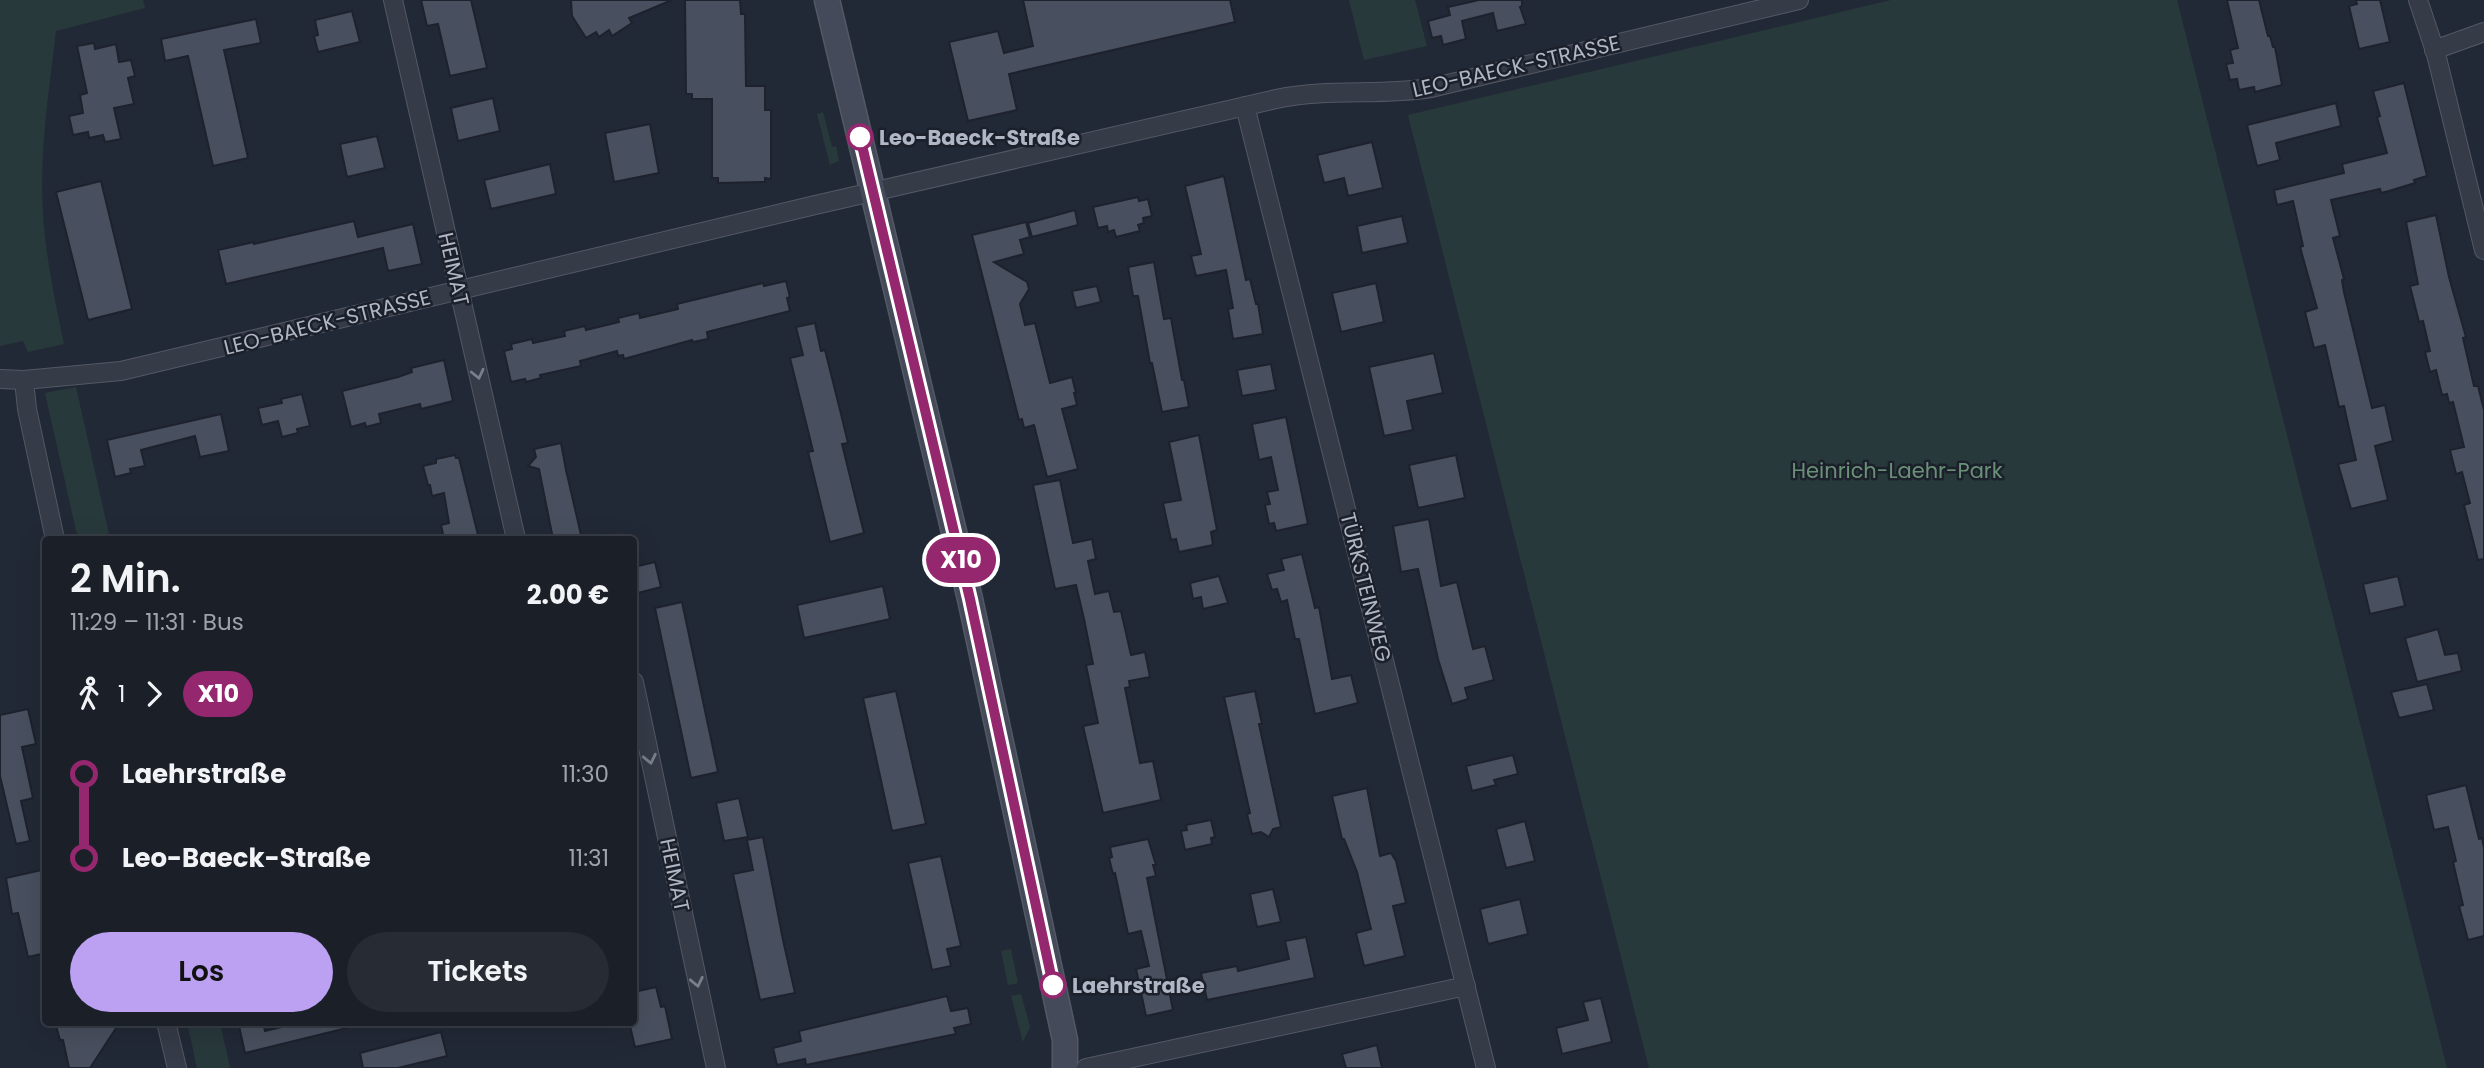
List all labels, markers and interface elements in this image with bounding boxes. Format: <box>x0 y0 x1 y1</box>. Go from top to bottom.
street label: LEO-BAECK-STRASSE <box>1409 28 1623 104</box>
place label: Leo-Baeck-Straße <box>879 123 1080 152</box>
marker: Leo-Baeck-Straße <box>847 124 873 150</box>
street label: HEIMAT <box>432 230 476 308</box>
street label: LEO-BAECK-STRASSE <box>221 282 433 362</box>
one-way arrow <box>470 368 484 380</box>
park label: Heinrich-Laehr-Park <box>1791 456 2003 485</box>
street label: TÜRKSTEINWEG <box>1333 509 1399 665</box>
line badge: X10 <box>921 537 1001 583</box>
text: X10 <box>940 543 982 576</box>
text: 2 Min. <box>70 552 181 605</box>
text: 2.00 € <box>527 577 609 613</box>
text: 11:29 – 11:31 · Bus <box>70 606 244 638</box>
icon: walk <box>70 675 108 713</box>
icon: forward <box>135 675 173 713</box>
text: X10 <box>197 677 239 710</box>
text: 1 <box>118 678 125 710</box>
one-way arrow <box>642 753 657 765</box>
text: Laehrstraße <box>122 756 286 792</box>
text: 11:30 <box>561 758 609 790</box>
street label: HEIMAT <box>653 836 697 914</box>
text: Leo-Baeck-Straße <box>122 840 371 876</box>
text: 11:31 <box>568 842 609 874</box>
button: Los <box>70 932 333 1012</box>
button: Tickets <box>347 932 609 1012</box>
place label: Laehrstraße <box>1072 971 1205 1000</box>
marker: Laehrstraße <box>1040 972 1066 998</box>
one-way arrow <box>689 976 704 988</box>

